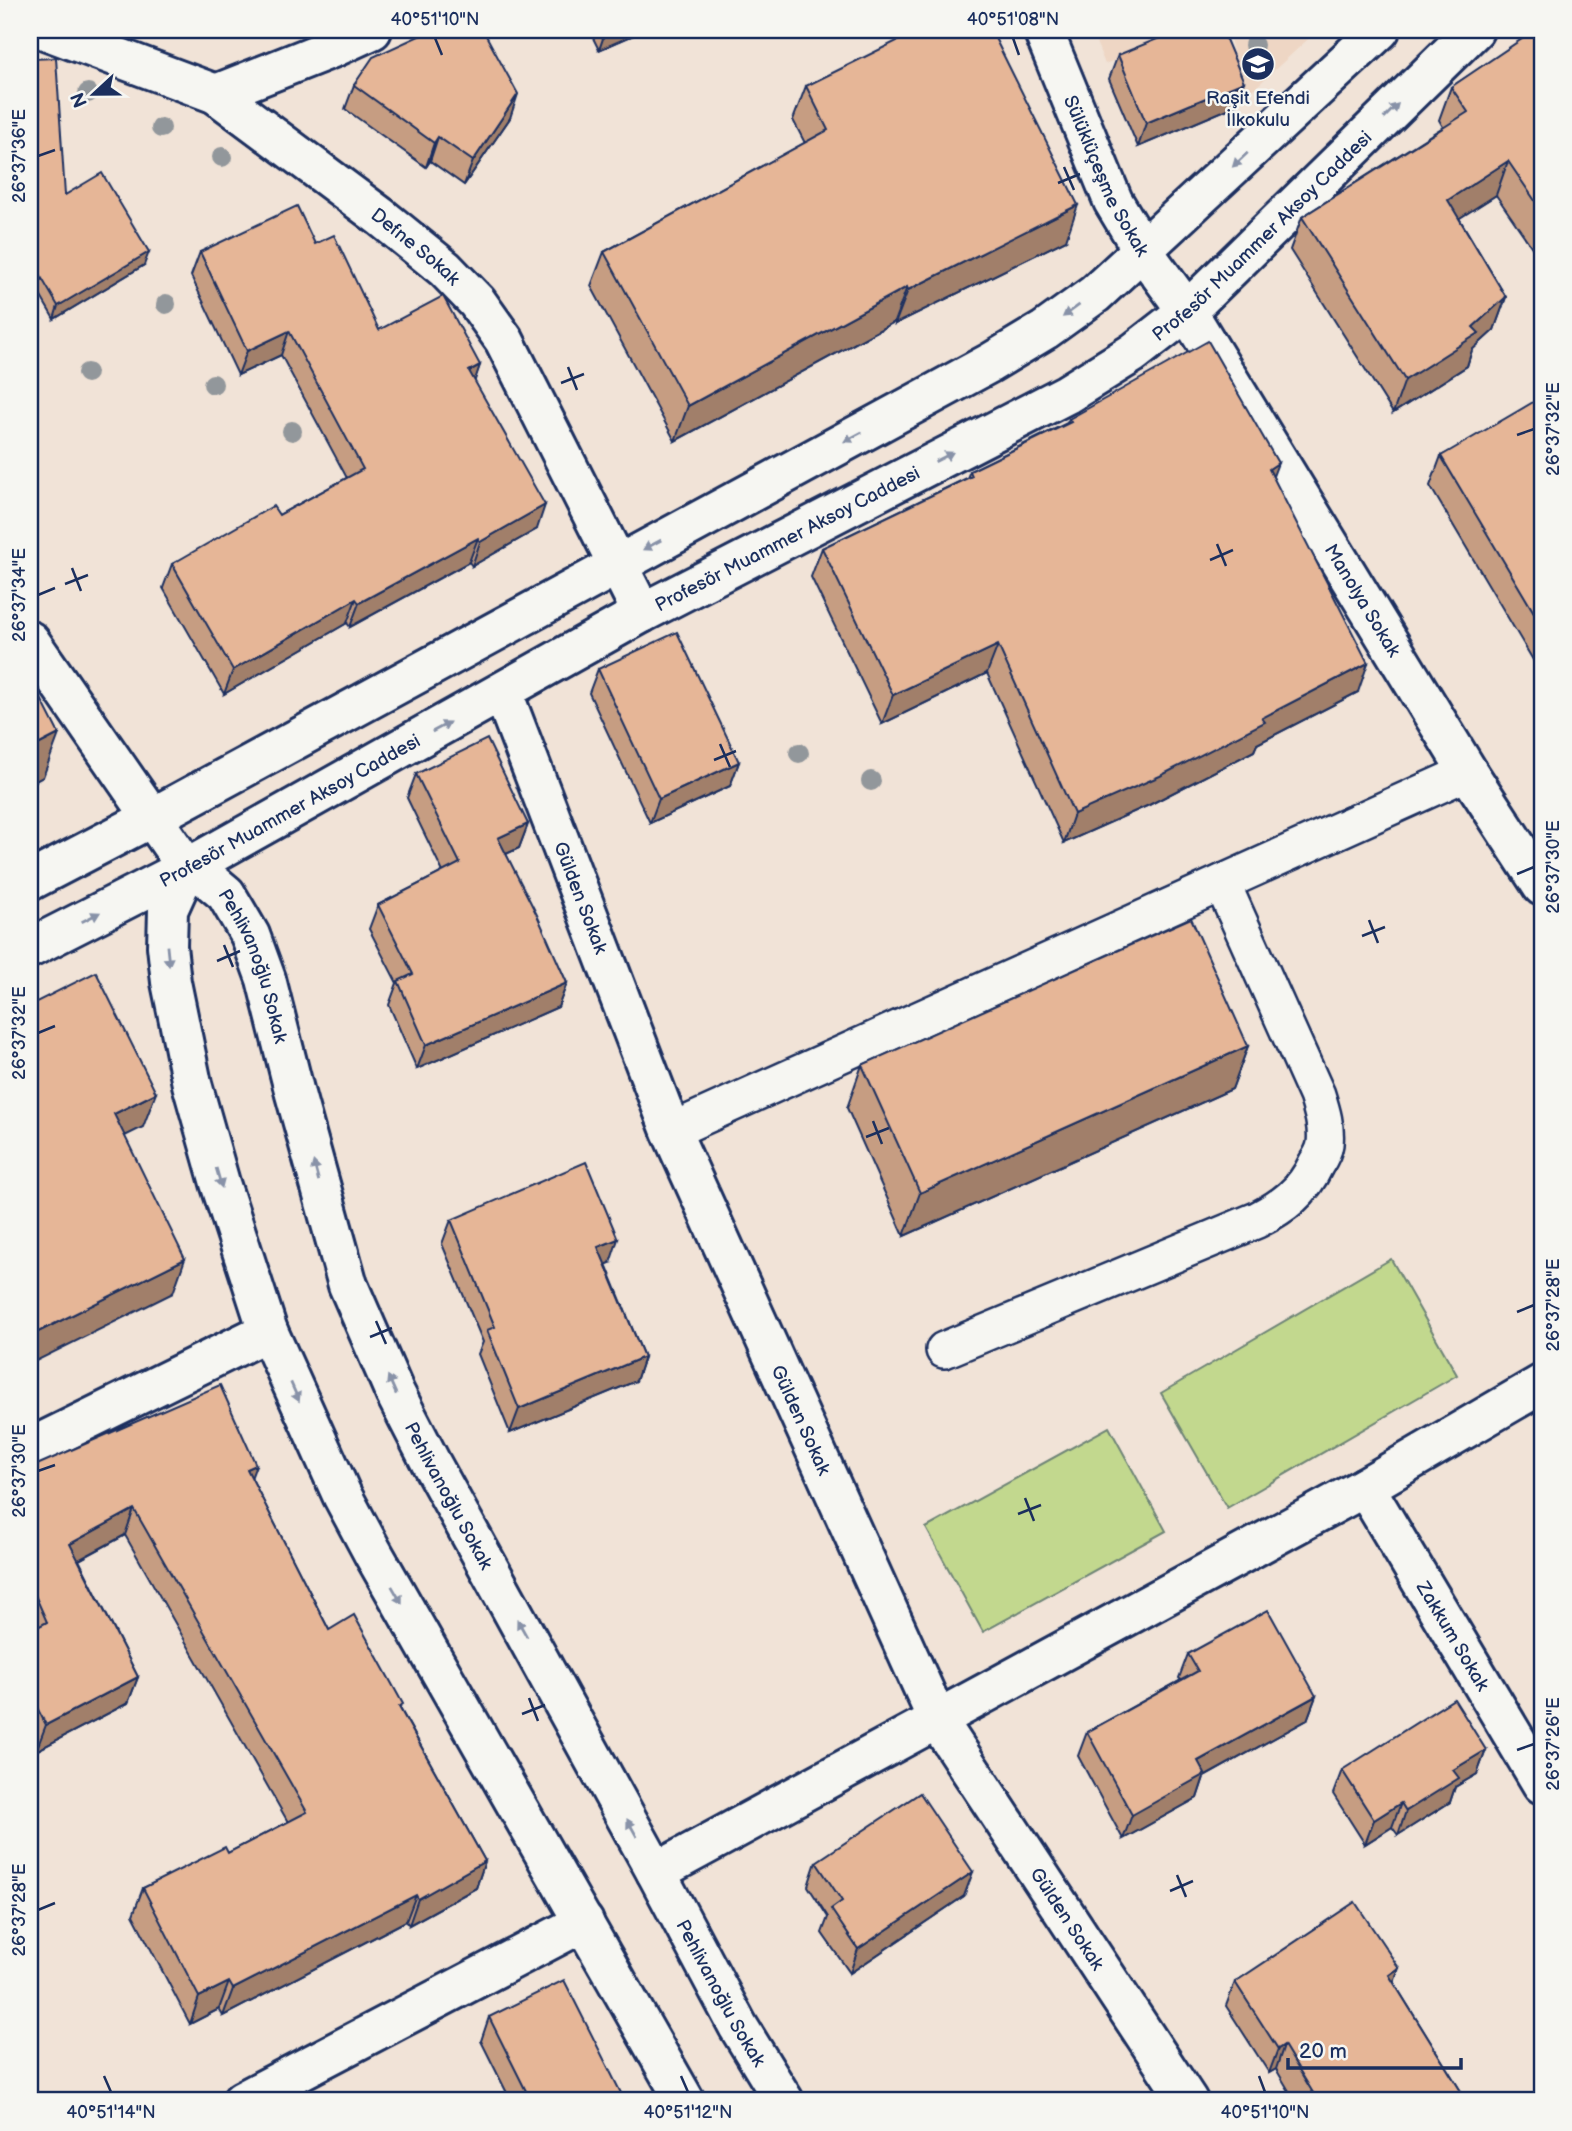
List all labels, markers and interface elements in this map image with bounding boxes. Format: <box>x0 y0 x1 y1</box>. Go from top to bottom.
text: 40°51'10"N <box>391 9 479 30</box>
text: 40°51'08"N <box>967 9 1059 30</box>
school or university icon: Raşit Efendi İlkokulu <box>1239 45 1277 83</box>
north arrow <box>60 60 130 130</box>
place label: Raşit Efendi İlkokulu <box>1206 87 1310 132</box>
text: N <box>66 89 93 111</box>
street label: Sülüklüçeşme Sokak <box>1058 92 1154 261</box>
one-way arrow <box>1382 103 1399 119</box>
text: 26°37'36"E <box>9 109 30 203</box>
street label: Profesör Muammer Aksoy Caddesi <box>1148 127 1377 347</box>
one-way arrow <box>1231 152 1249 168</box>
street label: Defne Sokak <box>366 204 465 291</box>
one-way arrow <box>1062 304 1080 318</box>
text: 26°37'32"E <box>1543 382 1564 476</box>
one-way arrow <box>843 431 862 443</box>
one-way arrow <box>934 452 954 463</box>
street label: Profesör Muammer Aksoy Caddesi <box>651 462 924 617</box>
one-way arrow <box>642 539 662 551</box>
street label: Manolya Sokak <box>1319 540 1405 662</box>
text: 26°37'34"E <box>9 548 30 642</box>
one-way arrow <box>432 721 451 733</box>
street label: Profesör Muammer Aksoy Caddesi <box>156 730 425 893</box>
text: 26°37'30"E <box>1543 820 1564 914</box>
street label: Gülden Sokak <box>548 839 612 958</box>
street label: Pehlivanoğlu Sokak <box>213 885 292 1046</box>
one-way arrow <box>81 911 101 923</box>
one-way arrow <box>163 945 174 967</box>
text: 26°37'32"E <box>9 986 30 1080</box>
one-way arrow <box>310 1160 321 1182</box>
one-way arrow <box>214 1167 224 1188</box>
text: 26°37'28"E <box>1543 1258 1564 1352</box>
street label: Gülden Sokak <box>765 1362 835 1479</box>
one-way arrow <box>386 1374 397 1395</box>
one-way arrow <box>290 1381 301 1402</box>
street label: Pehlivanoğlu Sokak <box>399 1418 498 1574</box>
text: 26°37'30"E <box>9 1424 30 1518</box>
street label: Zakkum Sokak <box>1410 1577 1494 1696</box>
one-way arrow <box>391 1585 403 1605</box>
one-way arrow <box>516 1619 528 1638</box>
text: 26°37'26"E <box>1543 1697 1564 1791</box>
one-way arrow <box>626 1818 638 1837</box>
text: 26°37'28"E <box>9 1863 30 1957</box>
street label: Gülden Sokak <box>1025 1864 1109 1975</box>
street label: Pehlivanoğlu Sokak <box>670 1916 770 2072</box>
scale bar <box>1288 2026 1462 2070</box>
text: 20 m <box>1299 2039 1347 2064</box>
text: 40°51'14"N <box>66 2102 156 2123</box>
text: 40°51'12"N <box>643 2102 733 2123</box>
text: 40°51'10"N <box>1221 2102 1309 2123</box>

